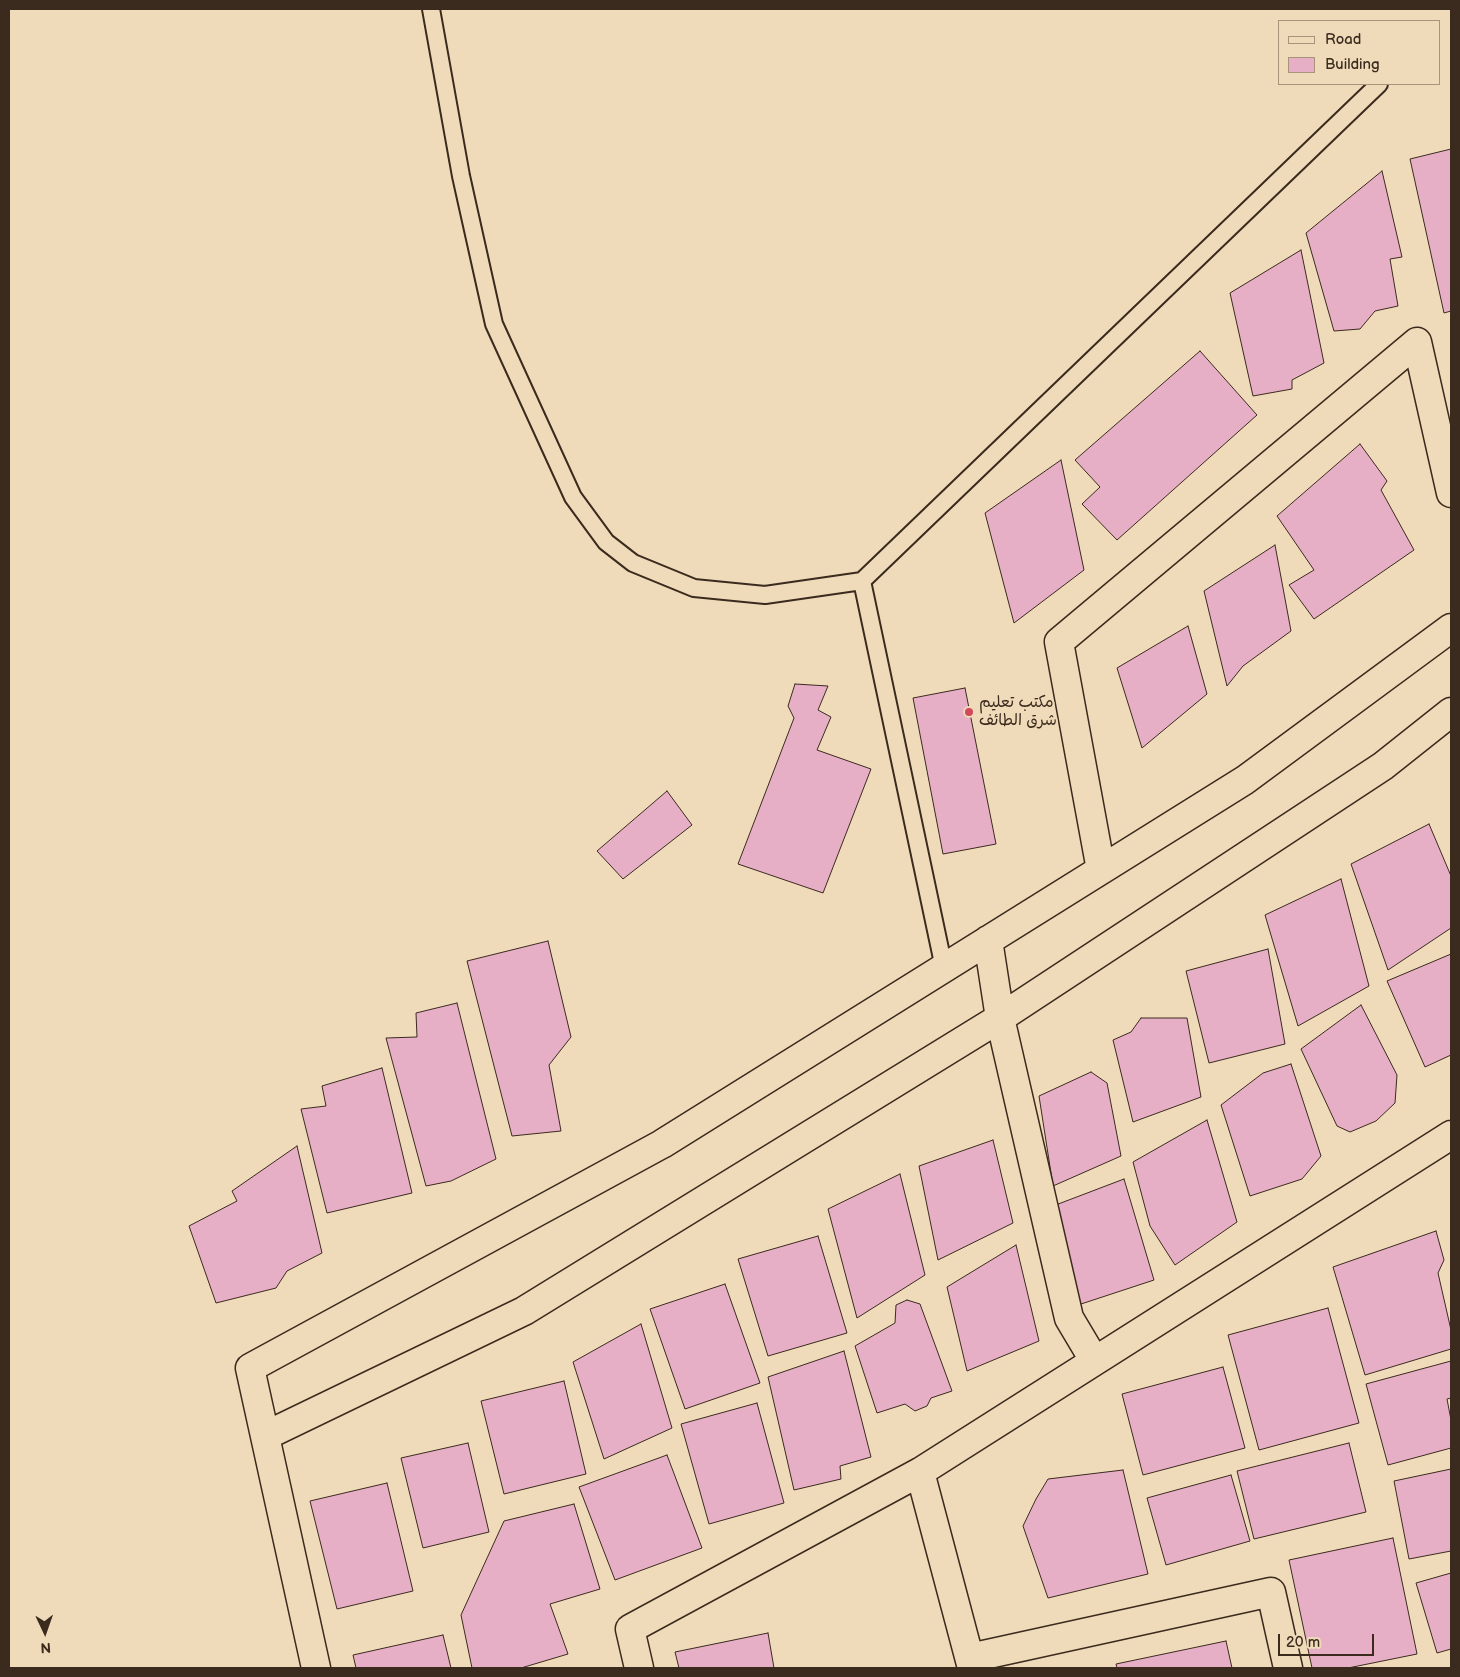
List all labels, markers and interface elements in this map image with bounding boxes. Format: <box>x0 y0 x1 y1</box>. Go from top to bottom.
legend <box>1278 20 1440 85</box>
text: Road <box>1325 30 1361 49</box>
text: Building <box>1325 55 1380 74</box>
place label: مكتب تعليم شرق الطائف <box>979 693 1057 731</box>
marker: مكتب تعليم شرق الطائف <box>963 706 975 718</box>
north arrow <box>20 1607 70 1657</box>
scale bar <box>1280 1624 1376 1656</box>
text: 20 m <box>1286 1633 1320 1652</box>
text: N <box>40 1639 52 1656</box>

